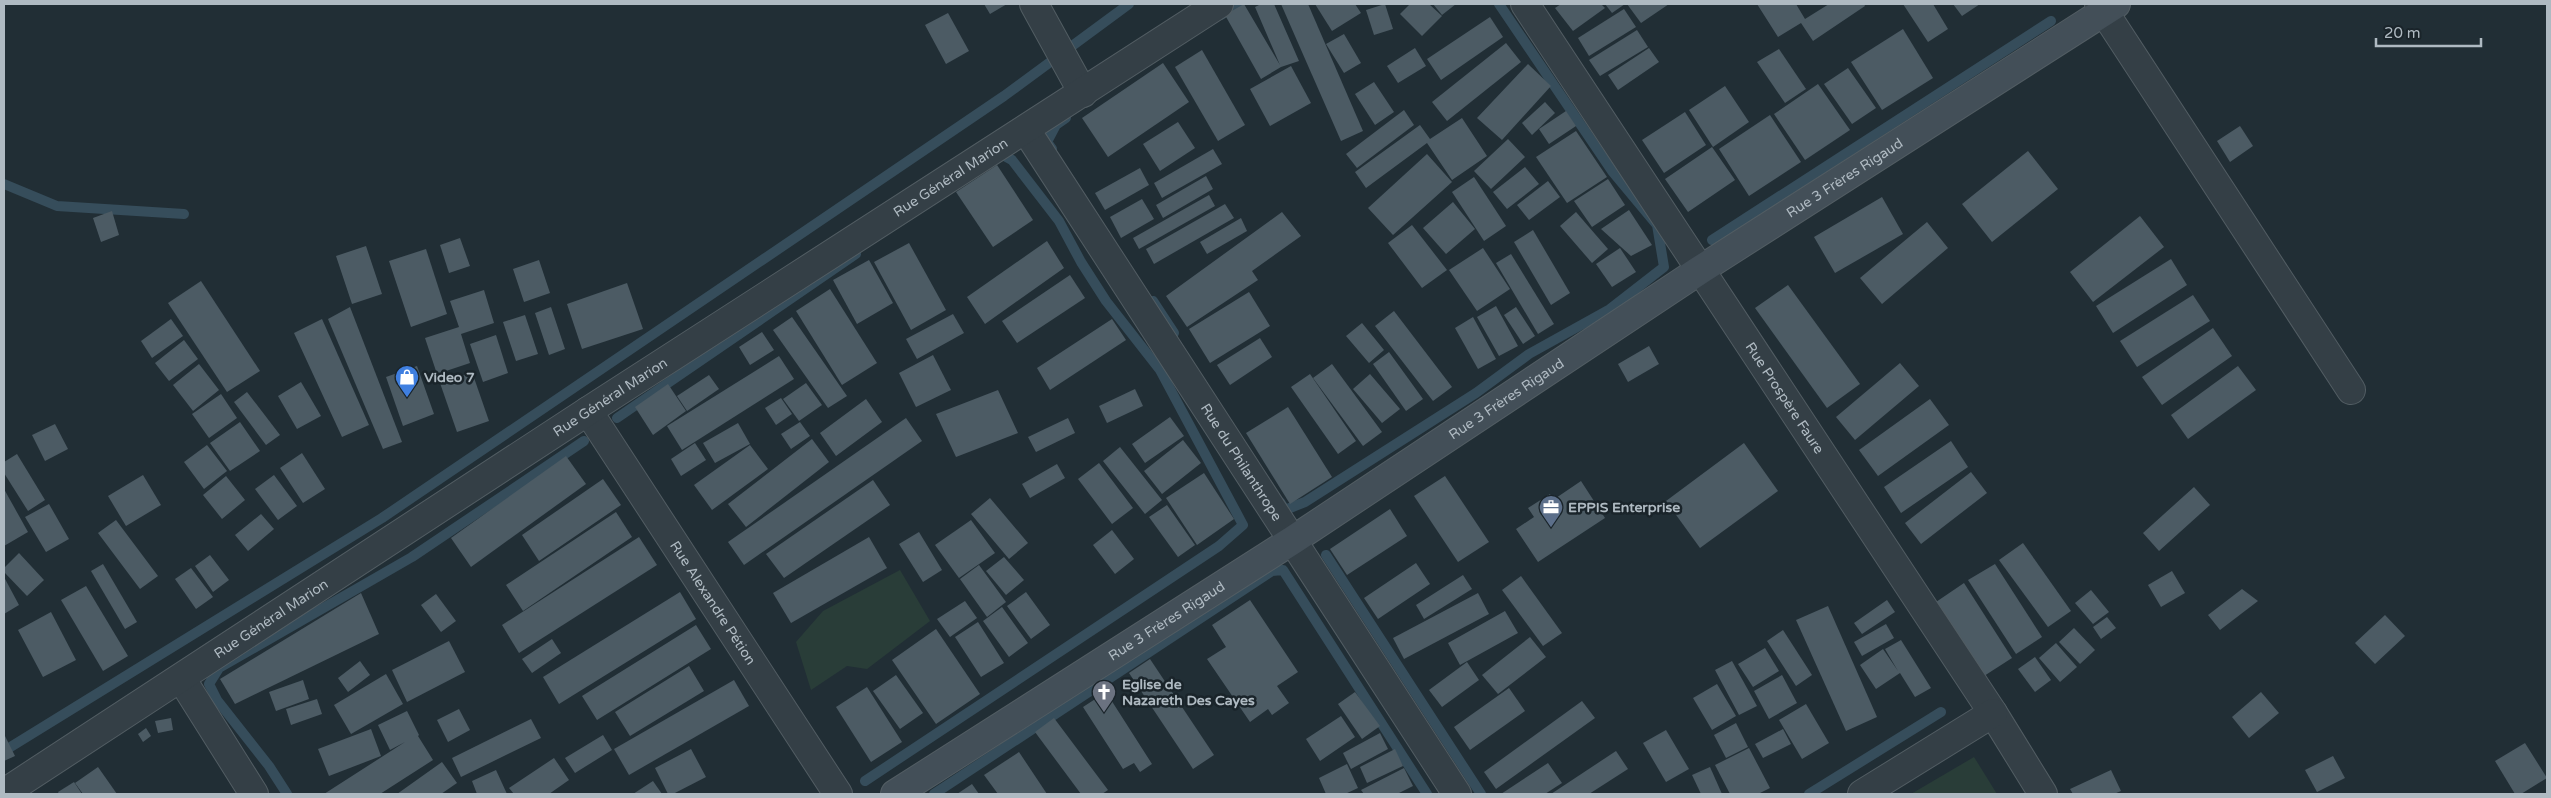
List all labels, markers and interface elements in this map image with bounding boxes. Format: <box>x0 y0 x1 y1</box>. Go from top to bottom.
scale bar <box>2376 15 2481 47</box>
text: 20 m <box>2384 24 2421 42</box>
street label: Rue Général Marion <box>890 135 1011 221</box>
street label: Rue 3 Frères Rigaud <box>1783 135 1906 222</box>
street label: Rue Prospère Faure <box>1742 339 1828 457</box>
street label: Rue Général Marion <box>550 354 671 441</box>
street label: Rue 3 Frères Rigaud <box>1446 355 1567 443</box>
shop icon: Video 7 <box>394 364 420 398</box>
place label: Video 7 <box>424 369 475 386</box>
street label: Rue du Philanthrope <box>1197 401 1286 524</box>
office icon: EPPIS Enterprise <box>1538 494 1564 528</box>
place label: EPPIS Enterprise <box>1568 499 1680 516</box>
street label: Rue Alexandre Pétion <box>666 538 759 668</box>
street label: Rue Général Marion <box>211 575 331 662</box>
street label: Rue 3 Frères Rigaud <box>1105 578 1228 665</box>
place label: Eglise de Nazareth Des Cayes <box>1122 676 1255 709</box>
church icon: Eglise de Nazareth Des Cayes <box>1091 679 1117 713</box>

